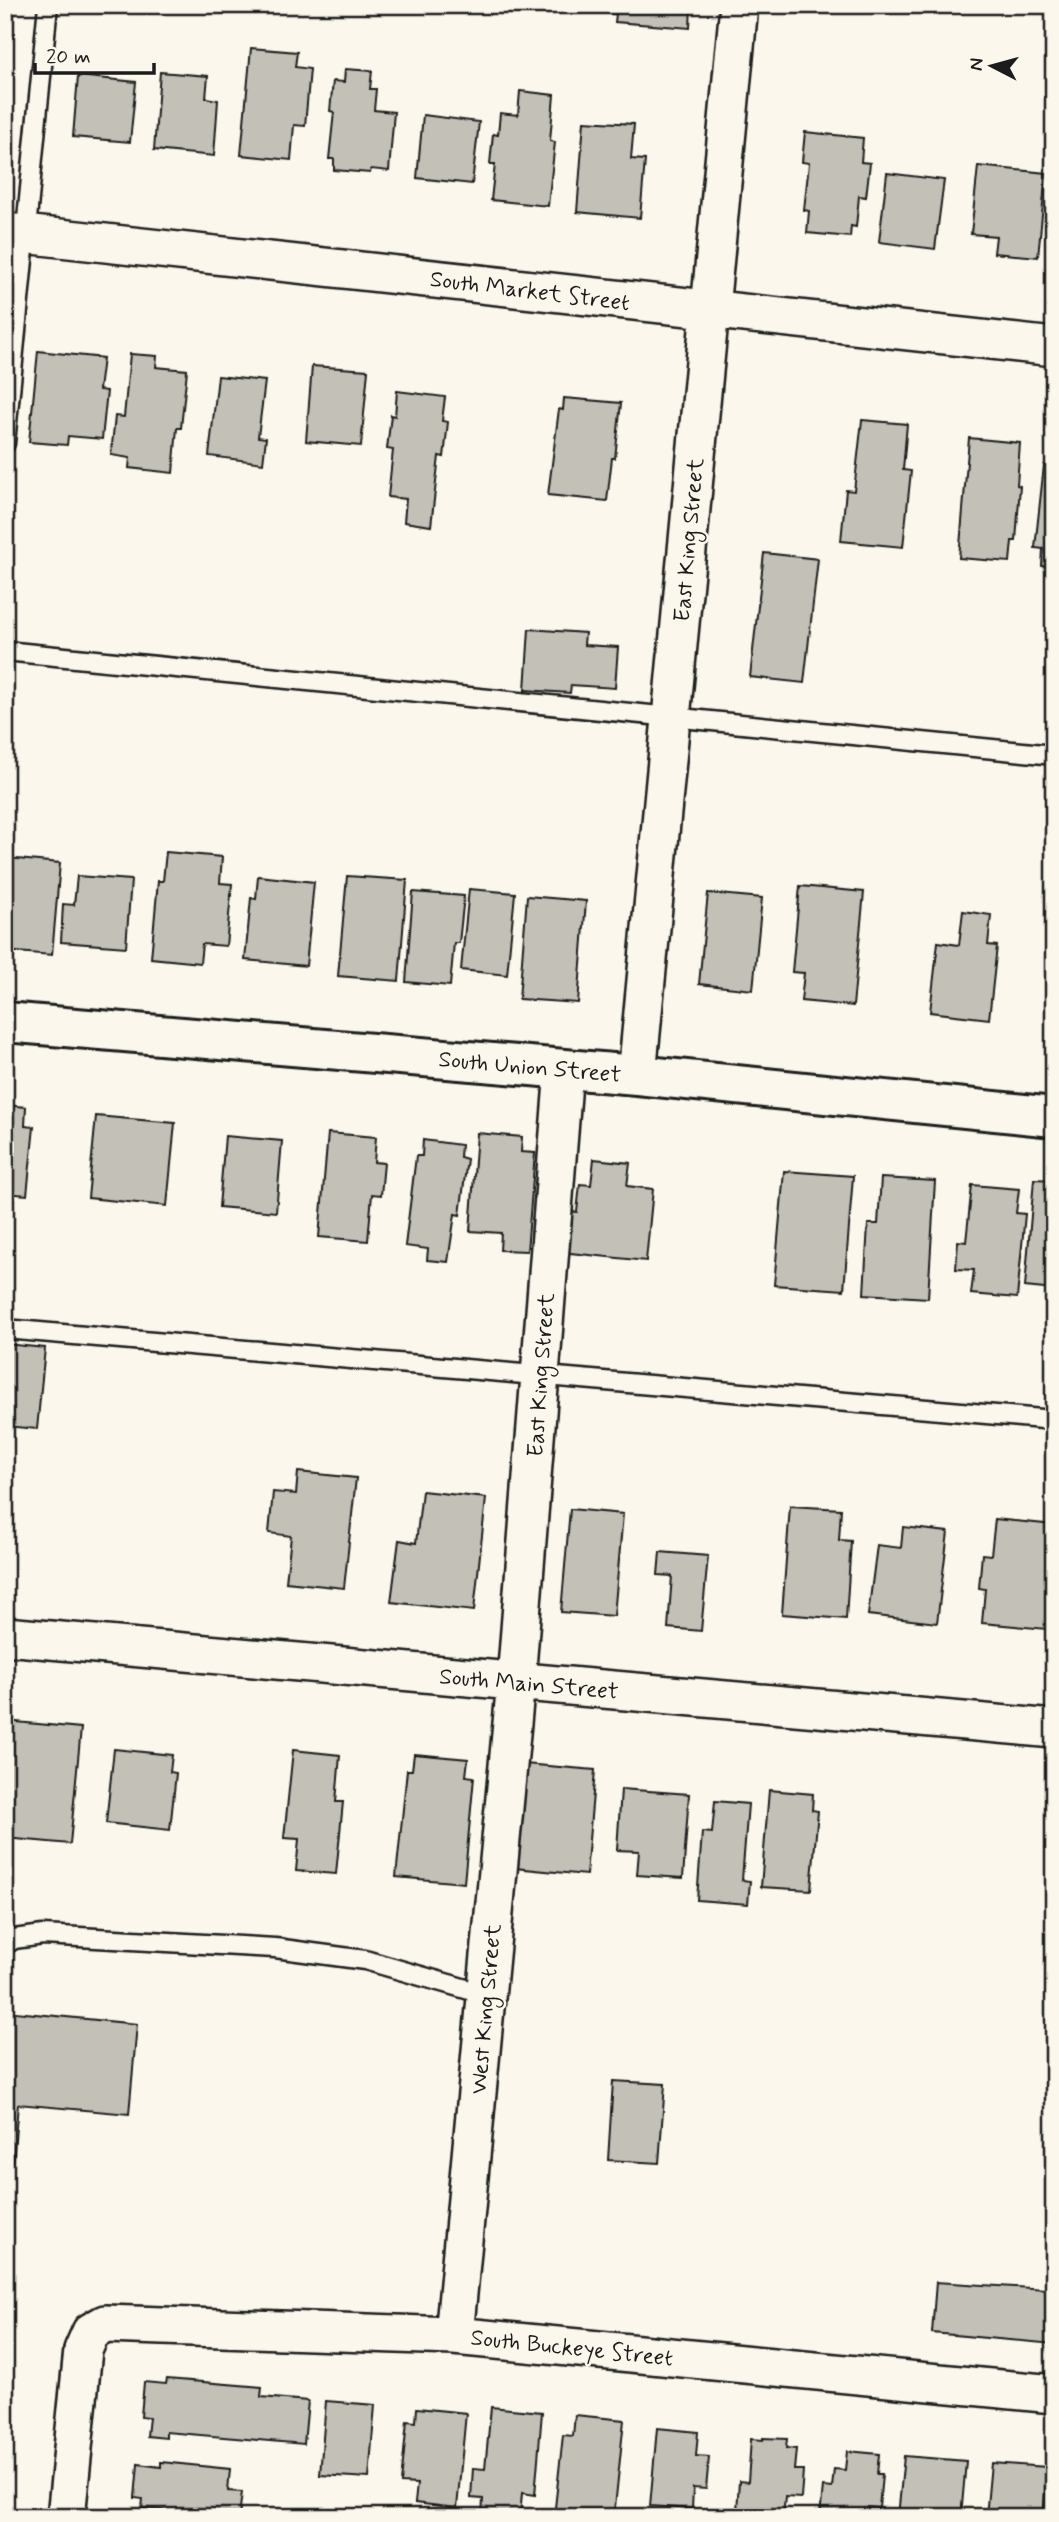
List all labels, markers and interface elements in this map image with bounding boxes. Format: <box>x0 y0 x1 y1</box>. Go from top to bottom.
scale bar <box>35 32 154 76</box>
north arrow <box>958 32 1028 102</box>
text: 20 m <box>46 43 91 71</box>
text: N <box>963 57 990 72</box>
street label: South Market Street <box>428 265 631 319</box>
street label: East King Street <box>668 457 714 624</box>
street label: South Union Street <box>437 1045 622 1091</box>
street label: East King Street <box>521 1292 565 1458</box>
street label: South Main Street <box>438 1662 620 1708</box>
street label: West King Street <box>465 1922 511 2096</box>
street label: South Buckeye Street <box>469 2323 674 2375</box>

